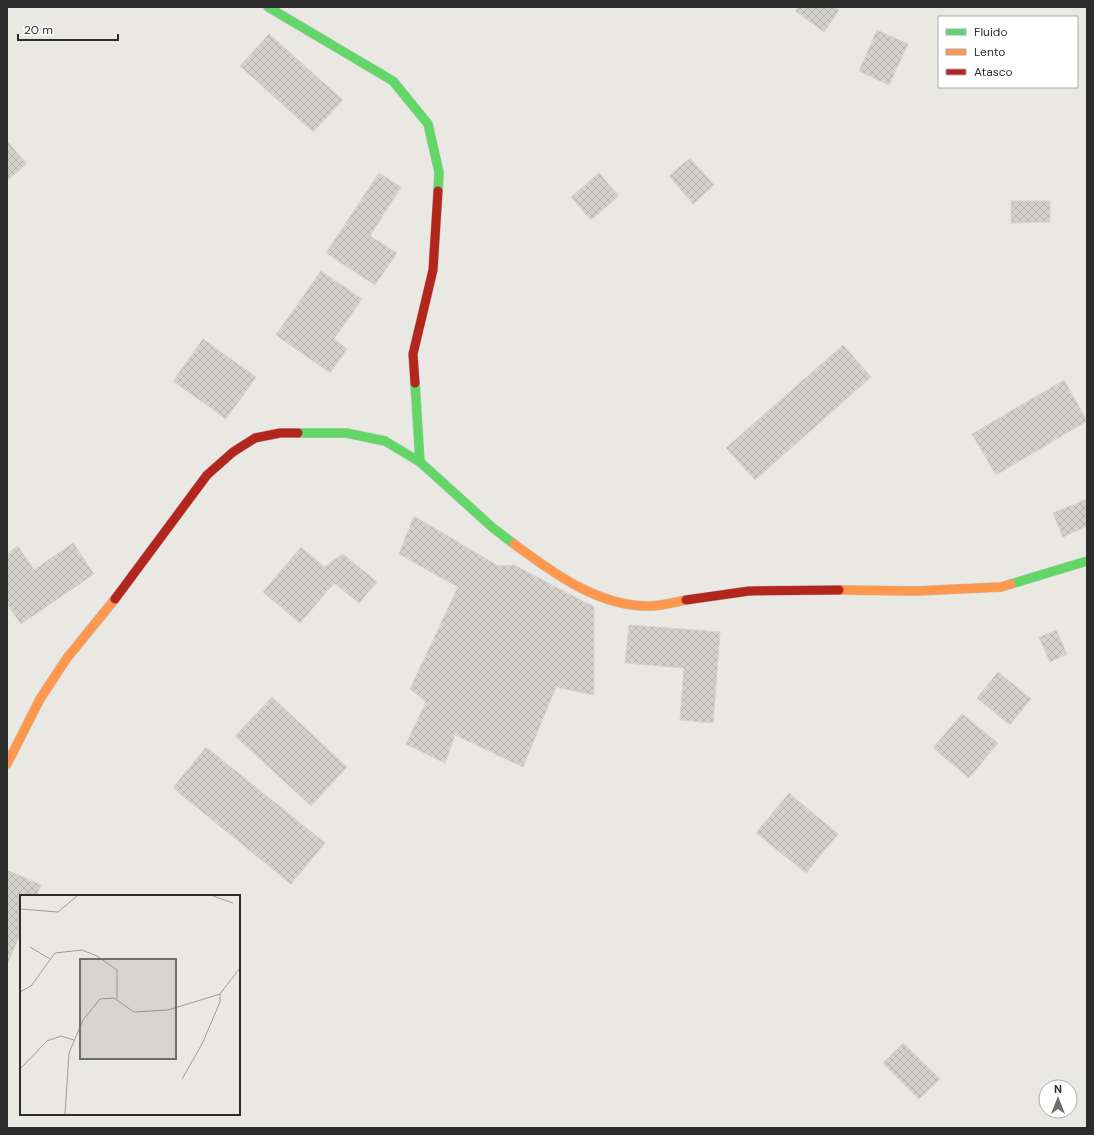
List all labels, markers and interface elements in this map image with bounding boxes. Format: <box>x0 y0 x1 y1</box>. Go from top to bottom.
scale bar <box>18 16 118 42</box>
legend <box>938 16 1078 88</box>
text: 20 m <box>24 22 53 38</box>
text: Fluido <box>974 24 1008 40</box>
text: Lento <box>974 44 1005 60</box>
text: Atasco <box>974 64 1013 80</box>
inset map <box>20 895 240 1115</box>
north arrow <box>1038 1079 1078 1119</box>
text: N <box>1054 1082 1062 1096</box>

